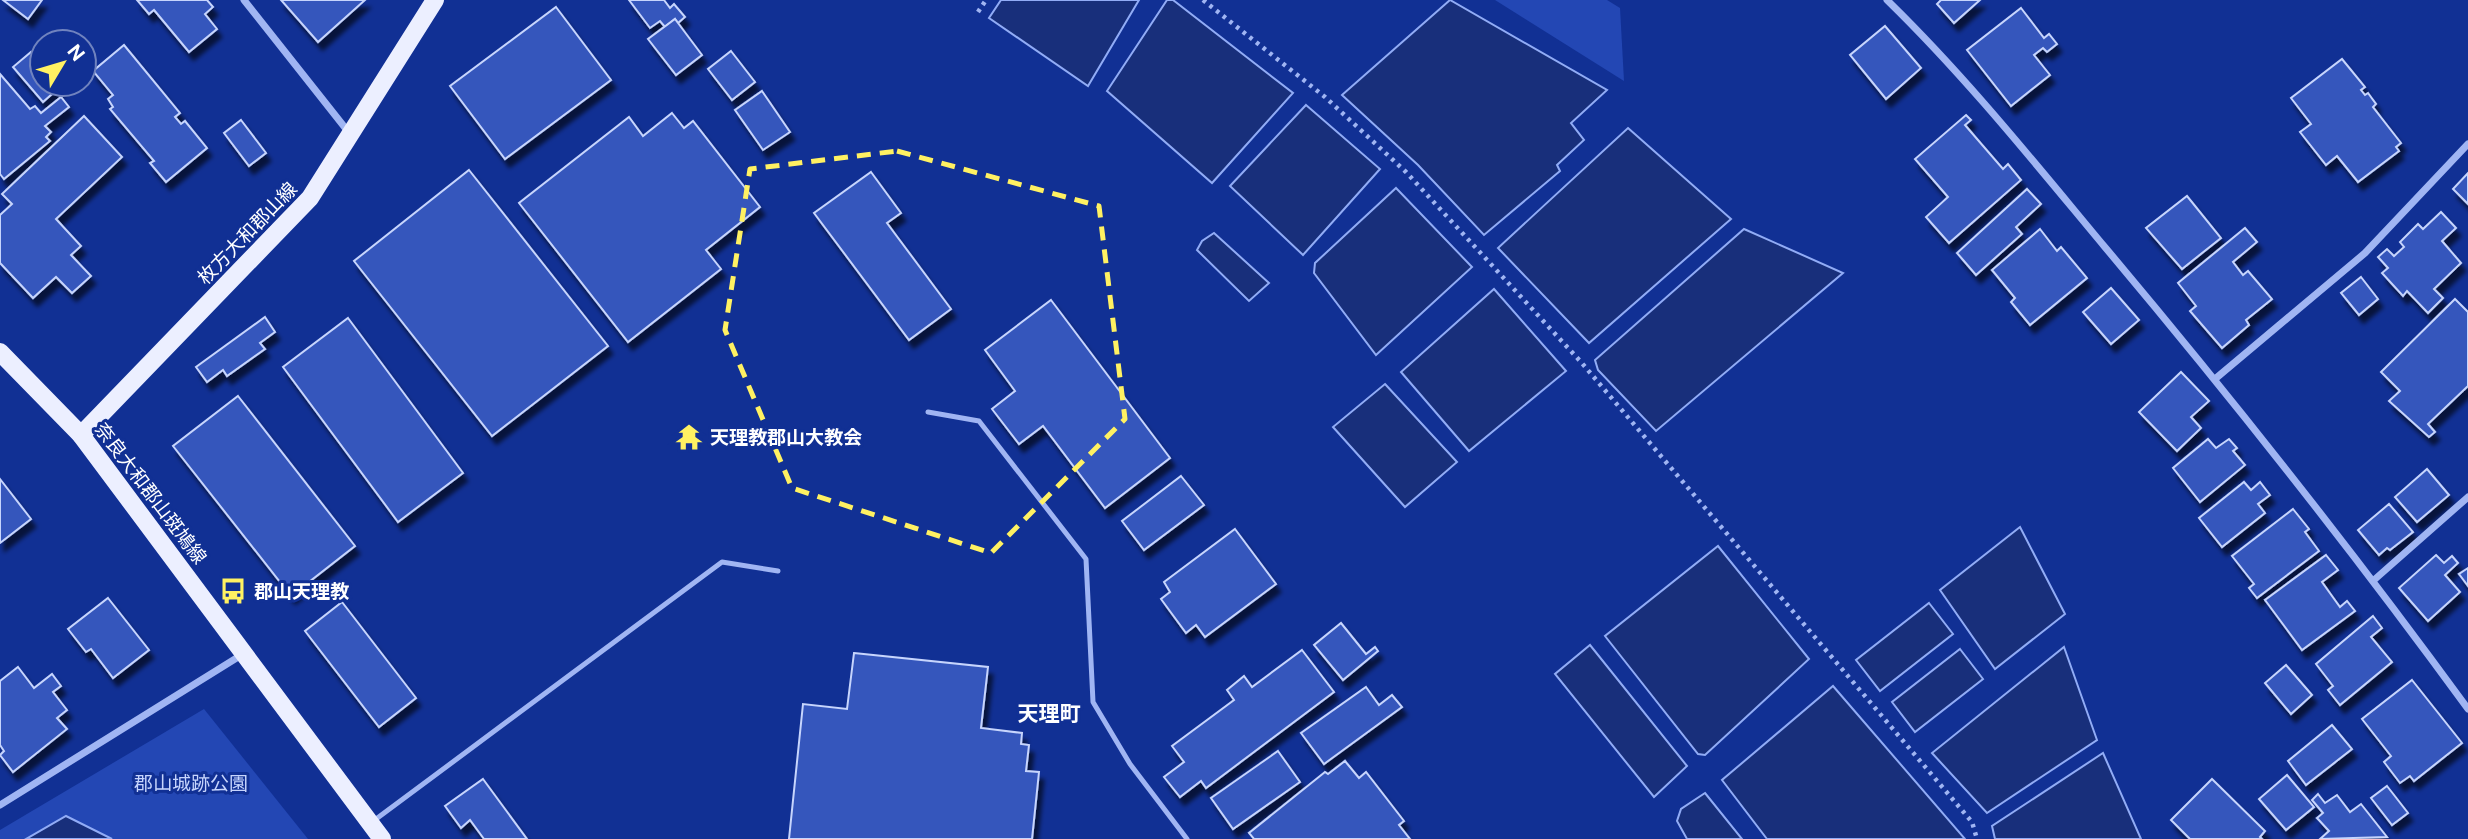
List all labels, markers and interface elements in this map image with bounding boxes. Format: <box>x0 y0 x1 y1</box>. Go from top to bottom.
north arrow <box>28 28 98 98</box>
text: N <box>63 40 90 65</box>
street label: 枚方大和郡山線 <box>193 178 301 288</box>
street label: 奈良大和郡山斑鳩線 <box>91 418 211 568</box>
temple icon: 天理教郡山大教会 <box>674 422 704 452</box>
place label: 天理教郡山大教会 <box>710 426 862 448</box>
bus stop icon: 郡山天理教 <box>218 576 248 606</box>
place label: 郡山天理教 <box>254 580 350 602</box>
district label: 天理町 <box>1018 701 1081 726</box>
park label: 郡山城跡公園 <box>134 772 248 794</box>

